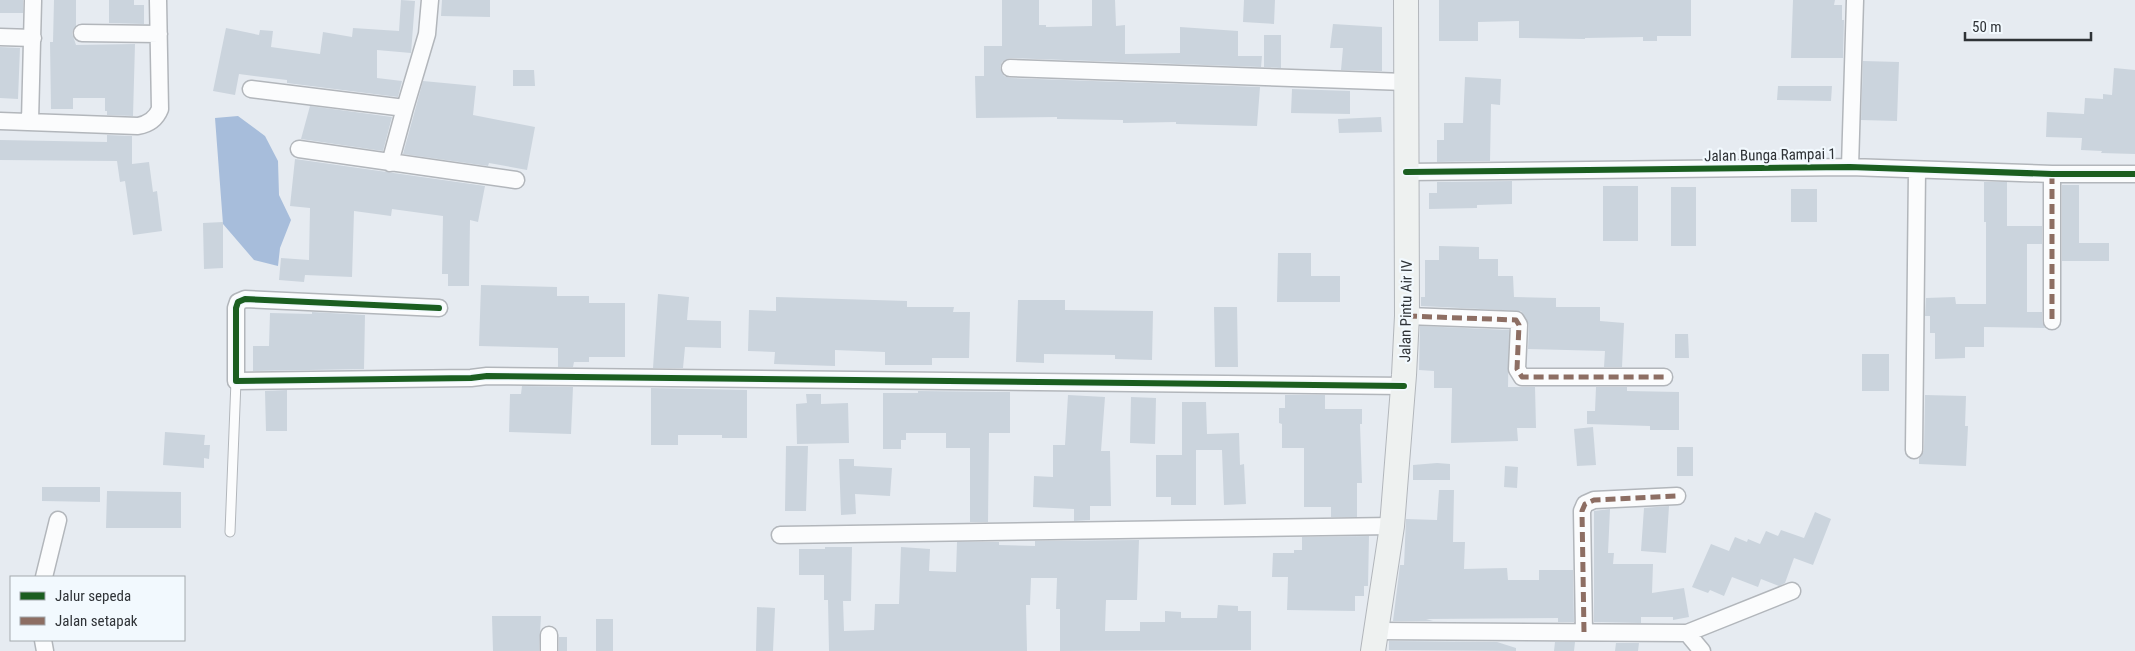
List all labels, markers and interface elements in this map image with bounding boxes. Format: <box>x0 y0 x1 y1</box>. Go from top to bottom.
scale bar <box>1965 10 2091 42</box>
text: 50 m <box>1972 18 2002 36</box>
street label: Jalan Bunga Rampai 1 <box>1704 145 1836 165</box>
street label: Jalan Pintu Air IV <box>1396 259 1416 362</box>
legend <box>10 576 185 641</box>
text: Jalur sepeda <box>55 587 131 605</box>
text: Jalan setapak <box>55 612 138 630</box>

